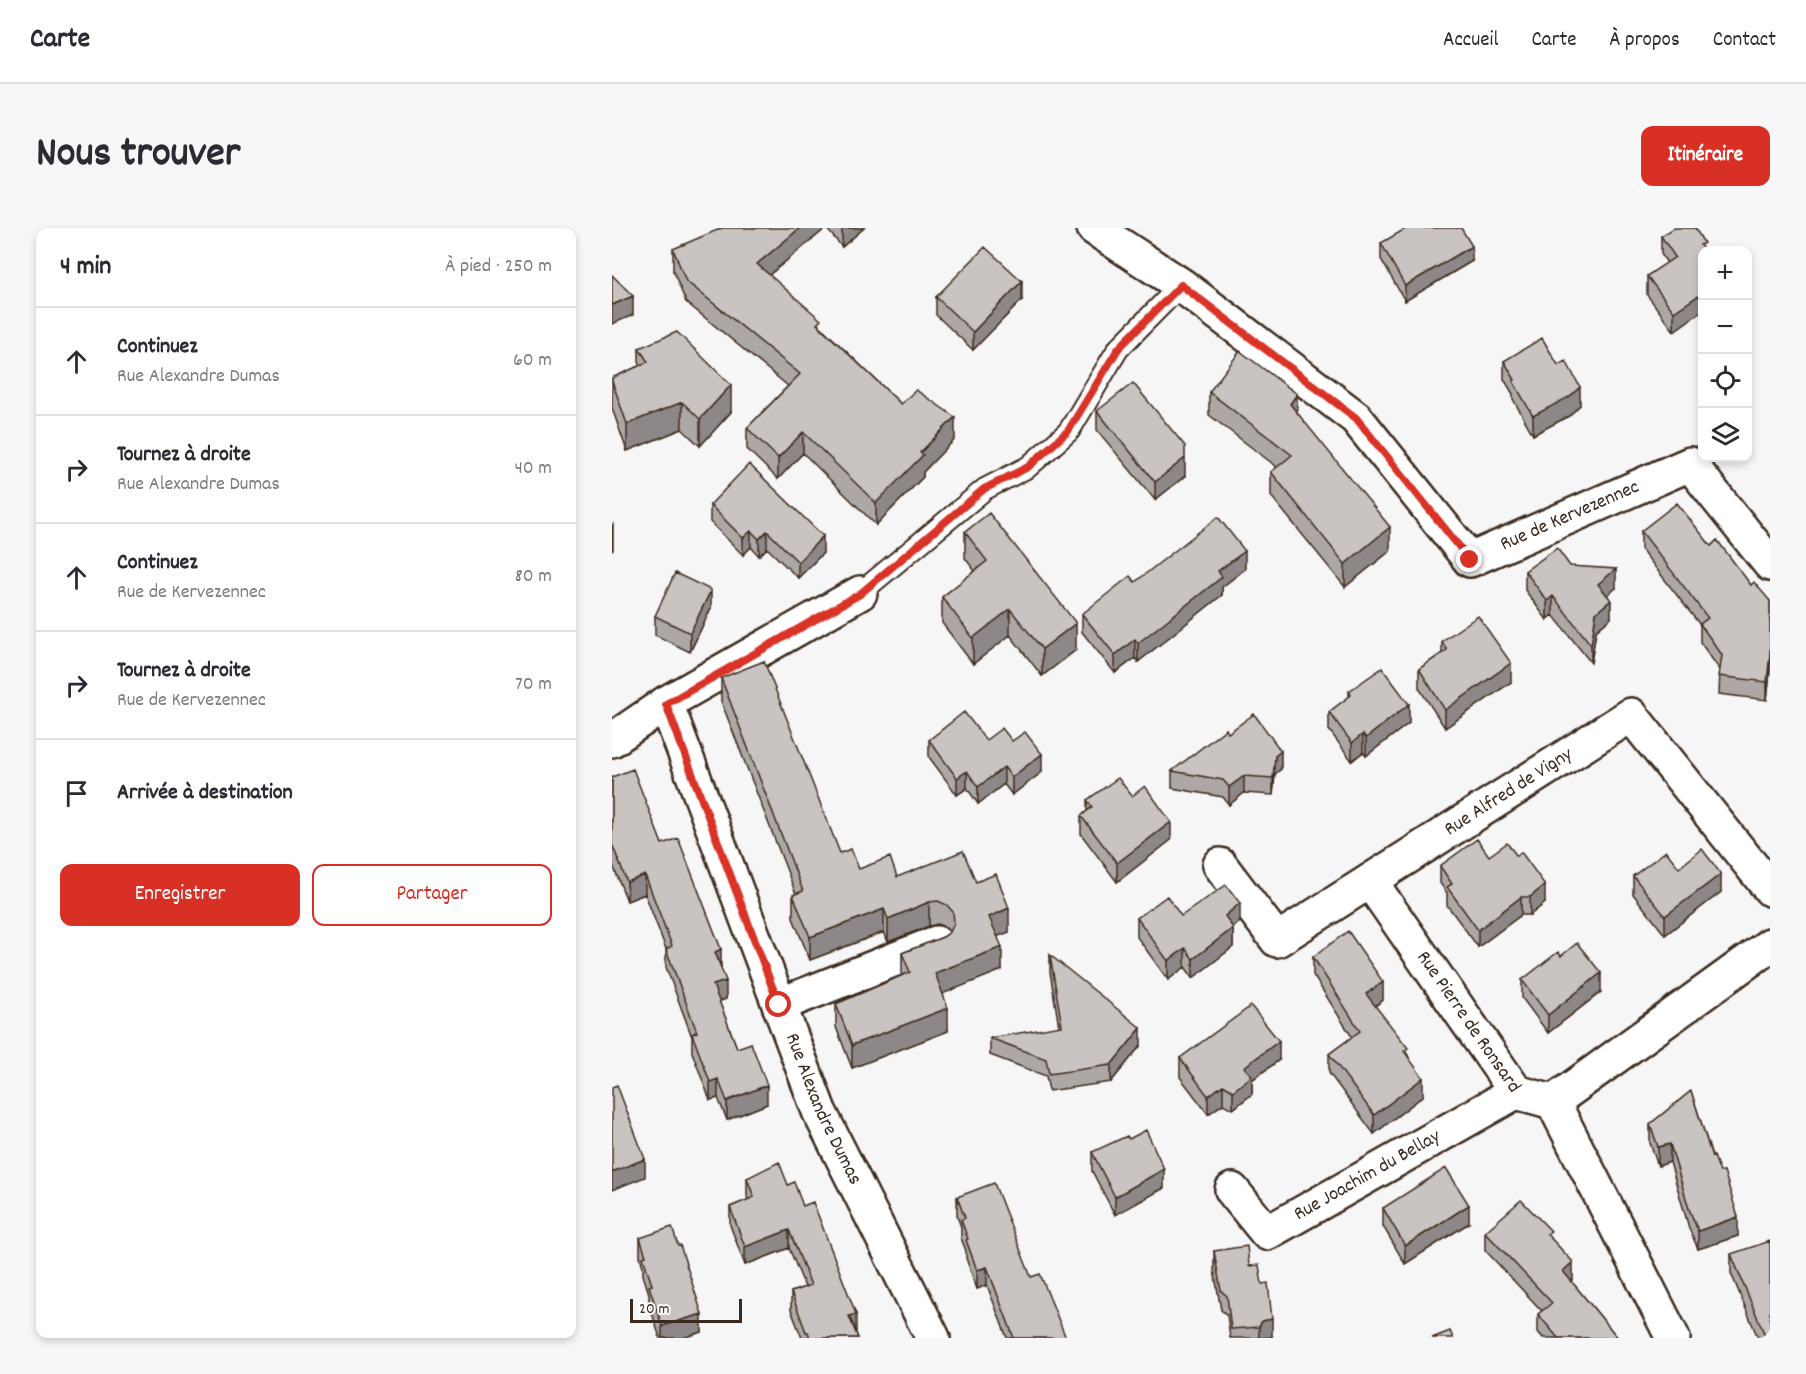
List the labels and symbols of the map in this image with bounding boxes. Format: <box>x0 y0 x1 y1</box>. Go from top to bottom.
street label: Rue de Kervezennec <box>1496 474 1644 559</box>
route end <box>1456 546 1482 572</box>
street label: Rue Alfred de Vigny <box>1439 741 1579 844</box>
street label: Rue Pierre de Ronsard <box>1409 946 1527 1099</box>
route start <box>765 991 791 1017</box>
street label: Rue Alexandre Dumas <box>777 1030 868 1190</box>
street label: Rue Joachim du Bellay <box>1289 1123 1447 1229</box>
scale bar <box>630 1296 742 1324</box>

